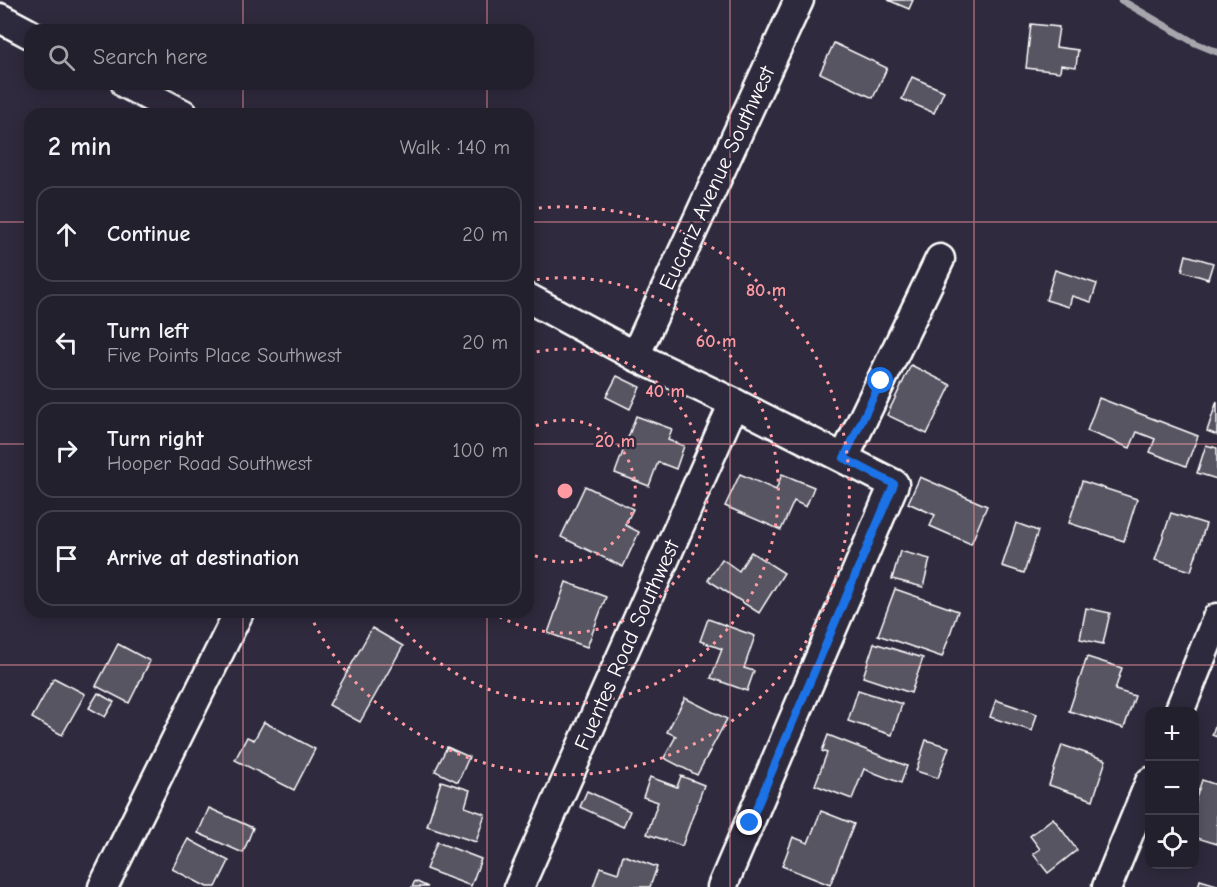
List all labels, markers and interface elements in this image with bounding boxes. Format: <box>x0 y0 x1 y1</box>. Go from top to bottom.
search box <box>24 24 534 90</box>
icon: search <box>45 41 78 74</box>
text: Search here <box>93 44 208 70</box>
street label: Eucariz Avenue Southwest <box>654 61 781 294</box>
text: 2 min <box>48 132 111 162</box>
text: Walk · 140 m <box>400 136 510 159</box>
icon: ahead <box>50 218 83 251</box>
text: Continue <box>107 221 190 247</box>
text: 20 m <box>462 223 508 246</box>
text: 80 m <box>746 280 786 301</box>
text: Turn left <box>107 318 189 344</box>
icon: left <box>50 326 83 359</box>
text: 20 m <box>462 331 508 354</box>
text: 60 m <box>696 331 736 352</box>
text: Five Points Place Southwest <box>107 344 341 367</box>
route start <box>867 367 893 393</box>
text: 40 m <box>645 381 685 402</box>
text: Turn right <box>107 426 204 452</box>
text: 20 m <box>595 431 635 452</box>
icon: right <box>50 434 83 467</box>
text: 100 m <box>453 439 508 462</box>
text: Hooper Road Southwest <box>107 452 312 475</box>
centre of rings <box>555 481 575 501</box>
street label: Fuentes Road Southwest <box>569 535 685 754</box>
icon: arrive <box>50 542 83 575</box>
text: Arrive at destination <box>107 545 299 571</box>
map controls <box>1145 707 1199 869</box>
button: + <box>1145 707 1199 761</box>
button: − <box>1145 761 1199 815</box>
route end <box>736 809 762 835</box>
button: locate <box>1145 815 1199 869</box>

